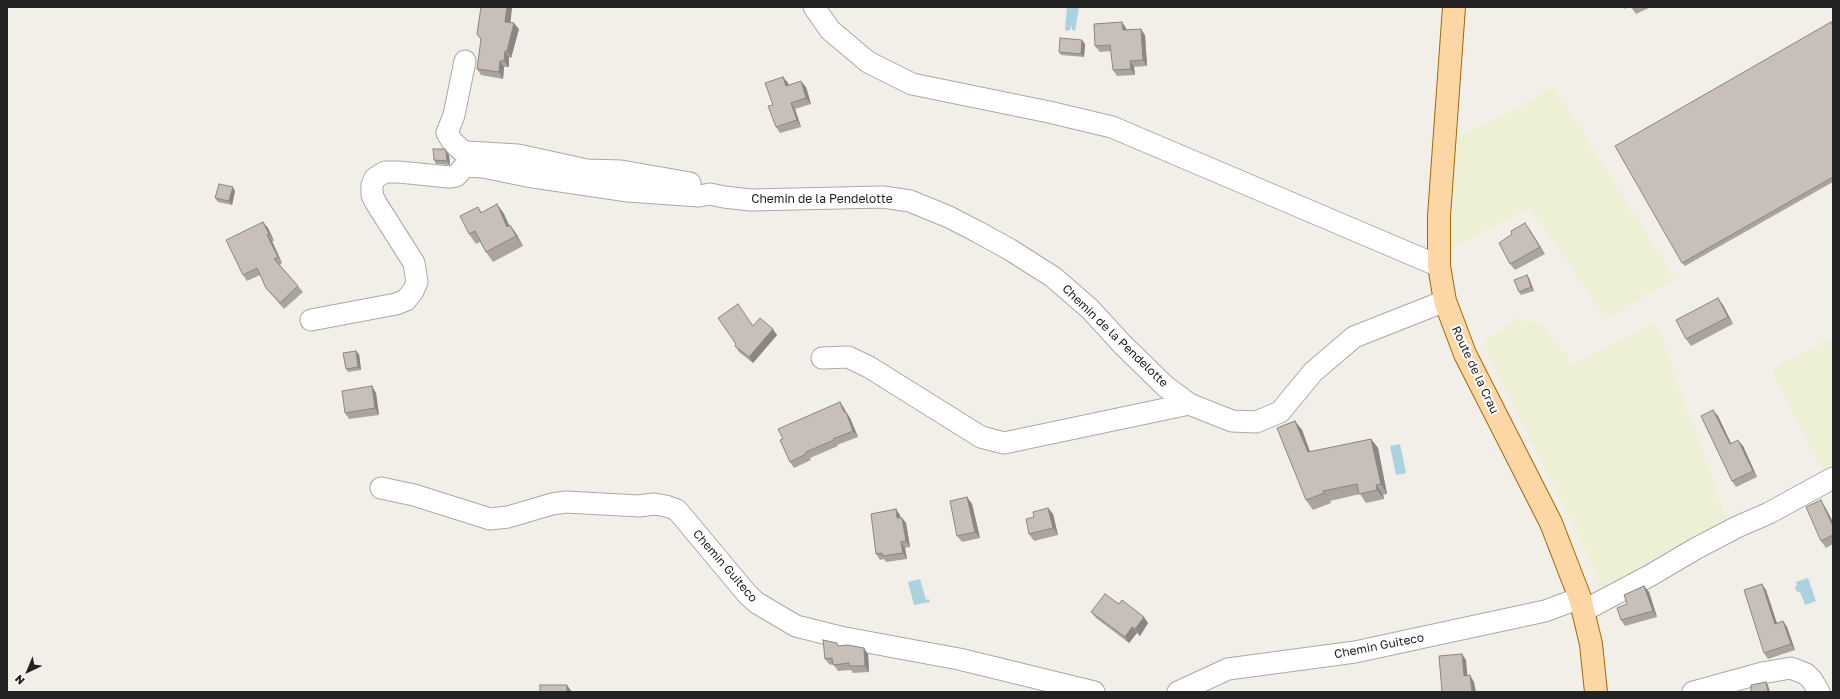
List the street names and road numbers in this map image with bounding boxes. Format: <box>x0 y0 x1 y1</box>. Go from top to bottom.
street label: Chemin de la Pendelotte <box>751 192 893 206</box>
street label: Chemin de la Pendelotte <box>1059 282 1171 390</box>
street label: Route de la Crau <box>1448 324 1502 416</box>
street label: Chemin Guiteco <box>690 527 760 605</box>
street label: Chemin Guiteco <box>1333 630 1425 662</box>

